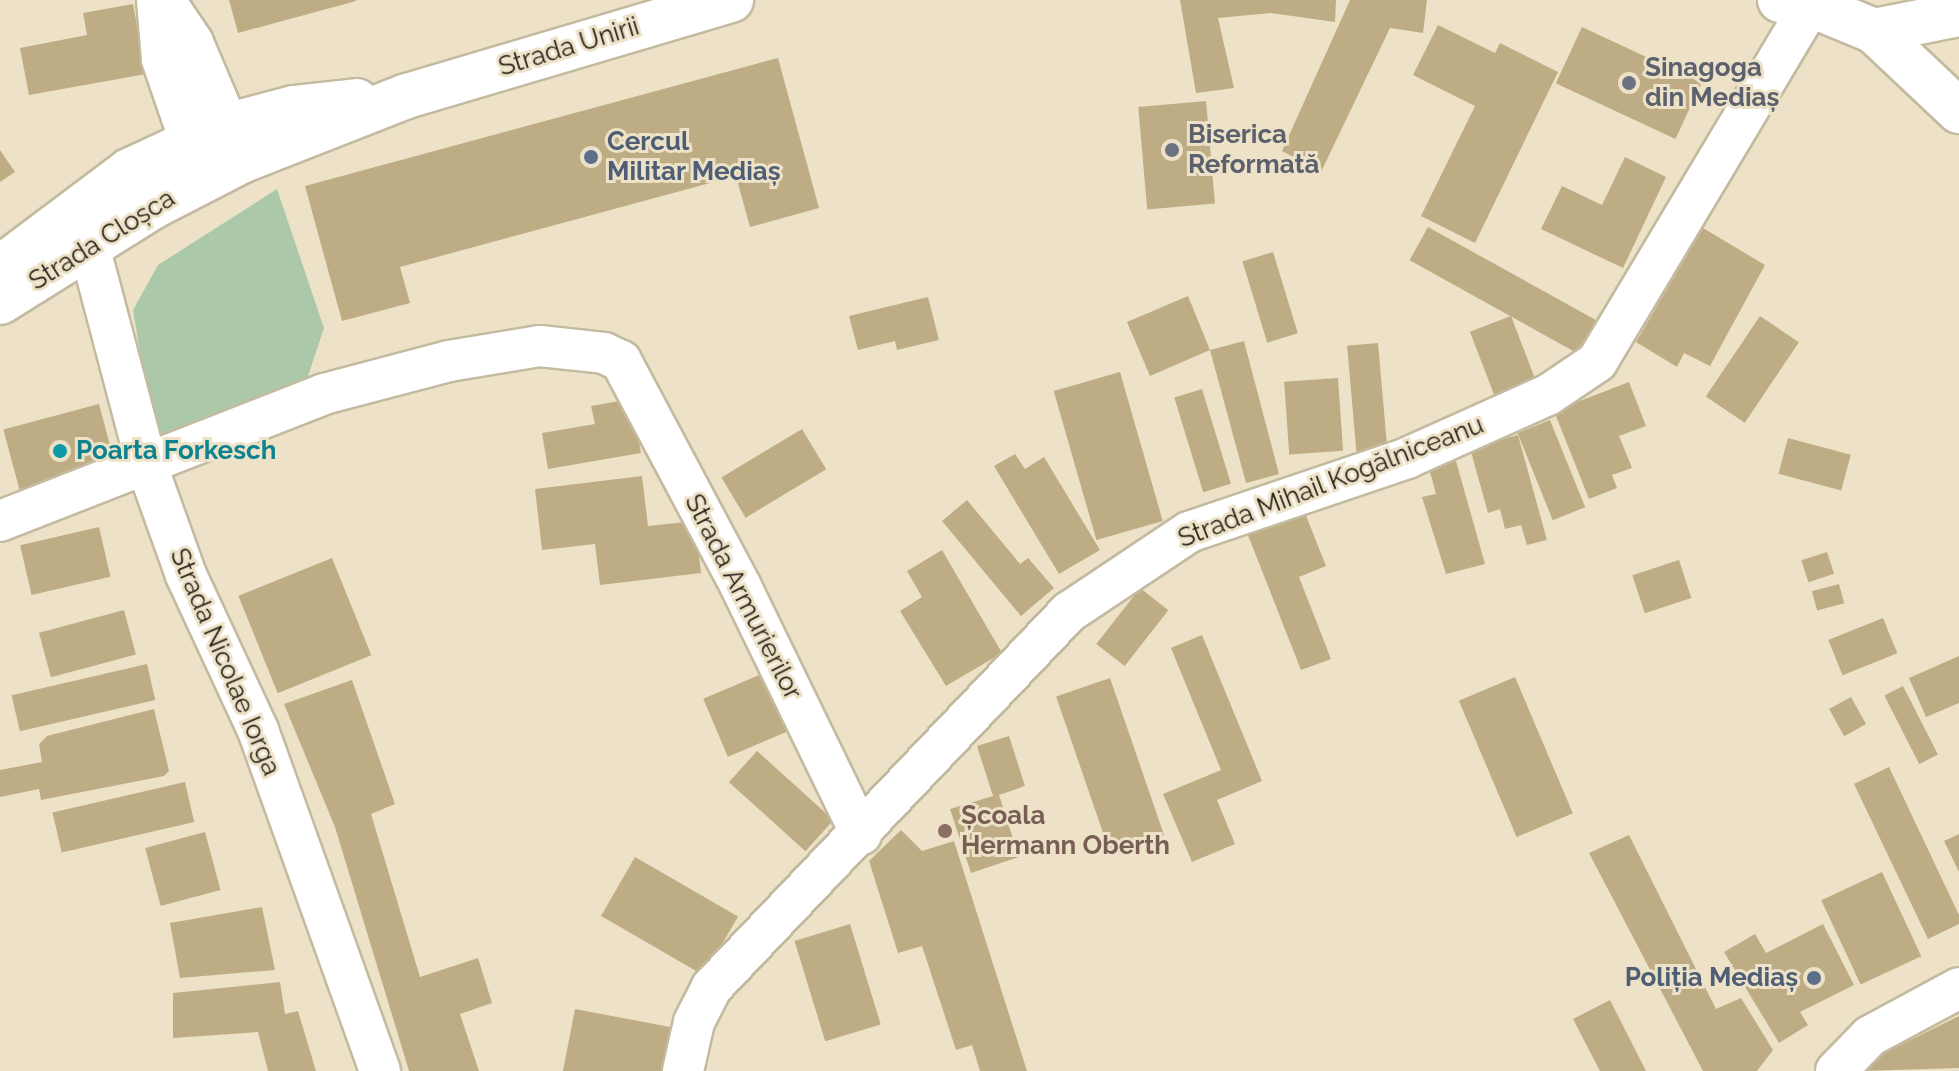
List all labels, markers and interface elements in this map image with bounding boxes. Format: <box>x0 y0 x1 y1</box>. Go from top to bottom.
street label: Strada Unirii <box>495 11 643 83</box>
place label: Sinagoga din Mediaș <box>1645 52 1779 114</box>
marker: Sinagoga din Mediaș <box>1620 74 1638 92</box>
place label: Biserica Reformată <box>1188 119 1319 180</box>
place label: Cercul Militar Mediaș <box>607 126 781 188</box>
marker: Biserica Reformată <box>1163 141 1181 159</box>
marker: Cercul Militar Mediaș <box>582 148 600 166</box>
street label: Strada Cloșca <box>23 183 181 297</box>
street label: Strada Mihail Kogălniceanu <box>1174 409 1488 555</box>
place label: Poarta Forkesch <box>76 435 276 467</box>
marker: Poarta Forkesch <box>51 442 69 460</box>
street label: Strada Armurierilor <box>678 489 808 705</box>
street label: Strada Nicolae Iorga <box>163 544 287 780</box>
place label: Școala Hermann Oberth <box>961 800 1170 862</box>
marker: Școala Hermann Oberth <box>936 822 954 840</box>
place label: Poliția Mediaș <box>1625 962 1798 994</box>
marker: Poliția Mediaș <box>1805 969 1823 987</box>

